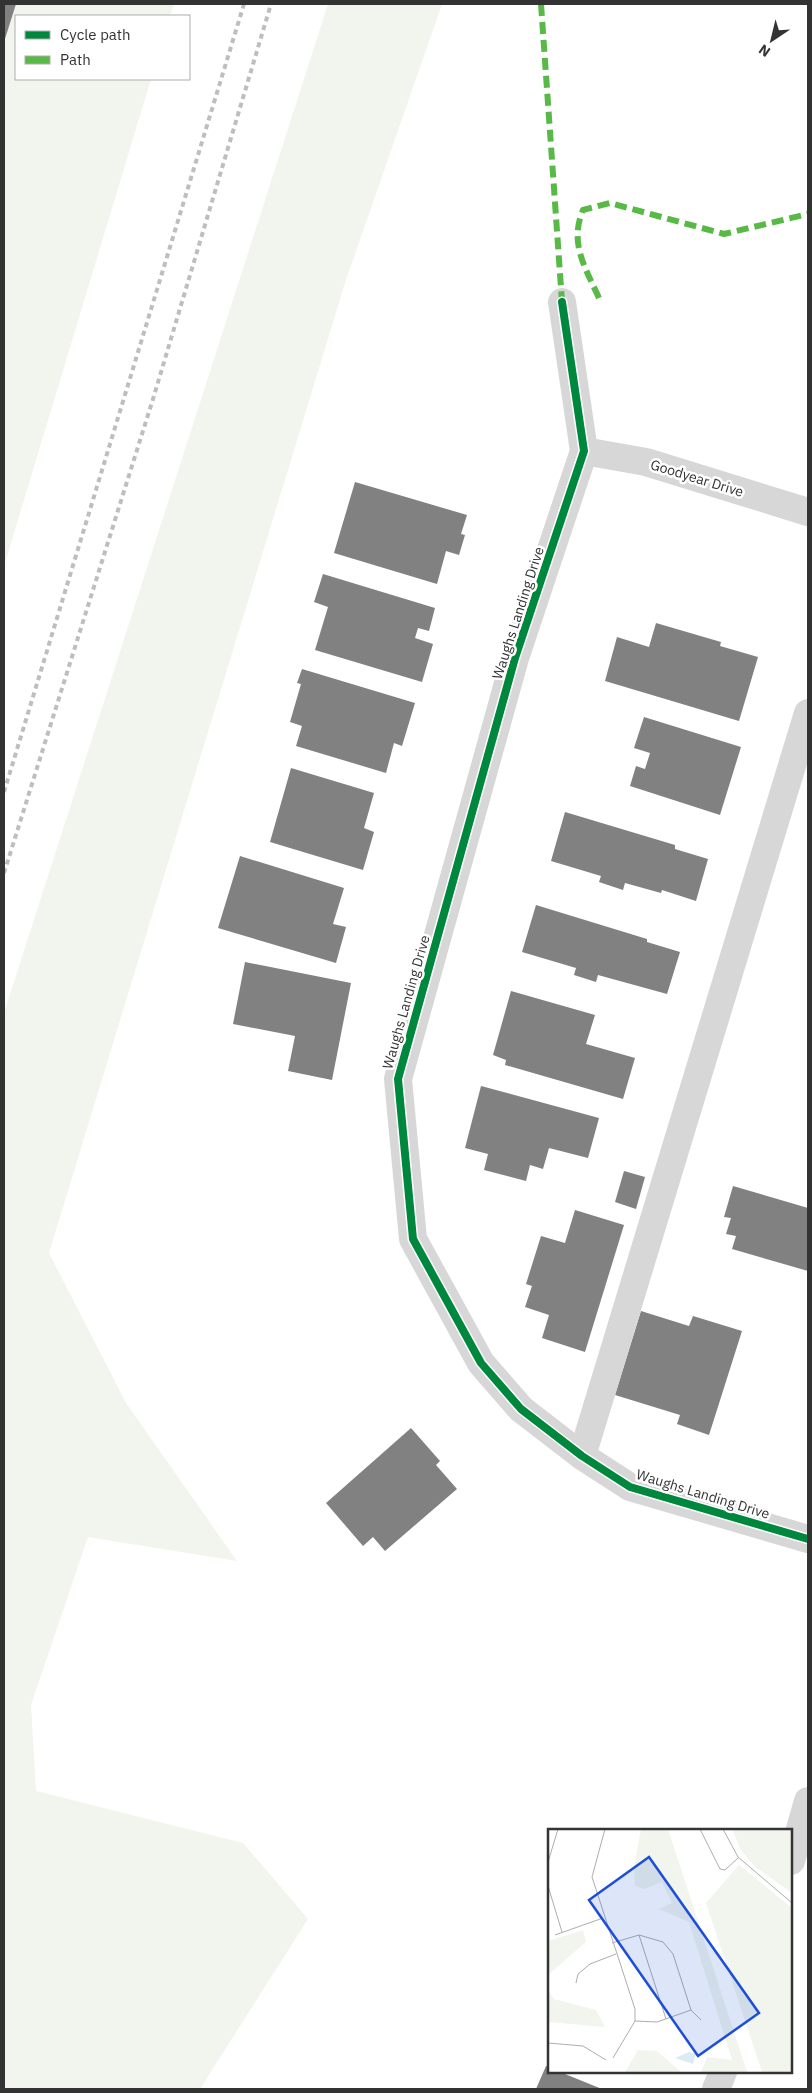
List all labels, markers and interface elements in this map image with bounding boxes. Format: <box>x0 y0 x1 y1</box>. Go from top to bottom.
legend <box>15 15 190 80</box>
north arrow <box>747 15 797 65</box>
text: Cycle path <box>60 25 131 44</box>
text: N <box>755 40 774 61</box>
text: Path <box>60 50 91 69</box>
street label: Goodyear Drive <box>648 455 746 501</box>
street label: Waughs Landing Drive <box>488 544 548 682</box>
street label: Waughs Landing Drive <box>378 933 434 1071</box>
street label: Waughs Landing Drive <box>634 1465 772 1523</box>
inset map <box>548 1829 792 2073</box>

